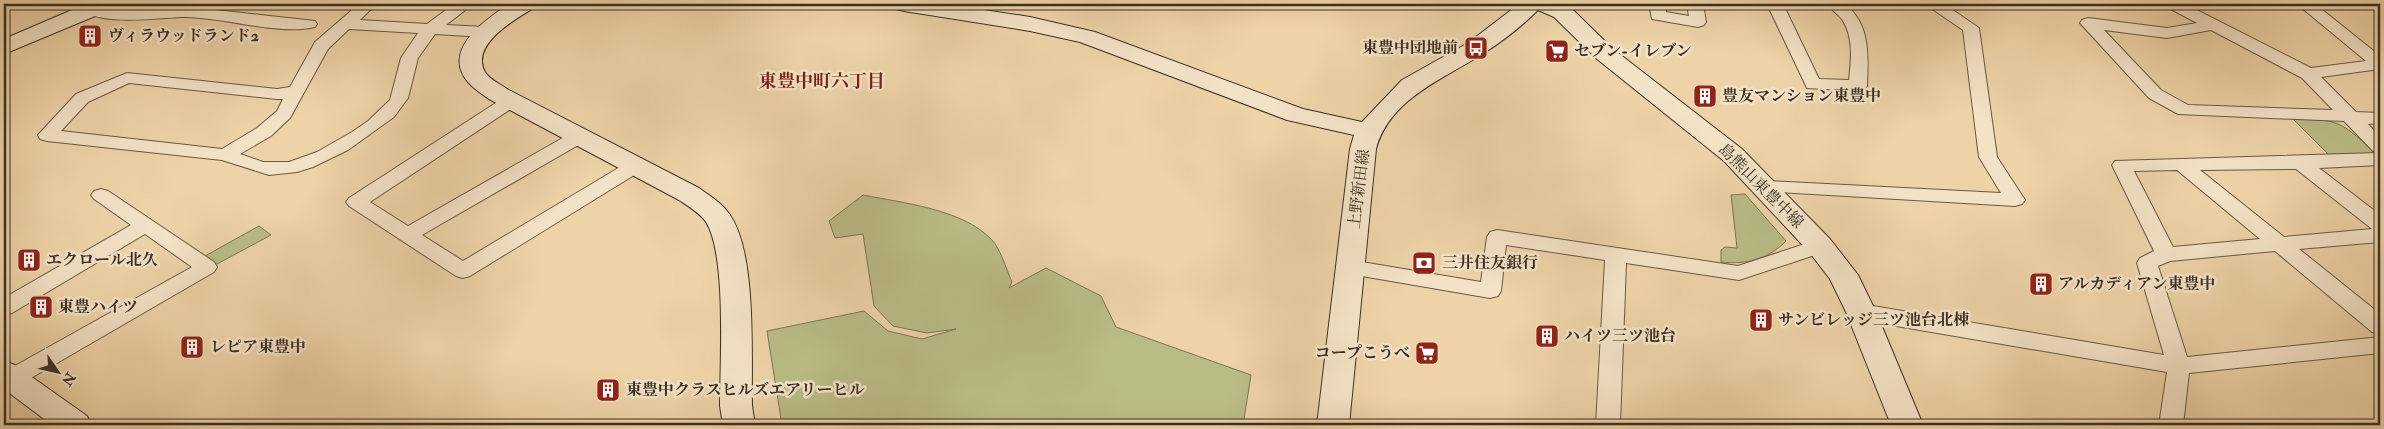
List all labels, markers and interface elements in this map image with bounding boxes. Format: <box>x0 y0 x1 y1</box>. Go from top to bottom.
building icon: ヴィラウッドランド2 <box>77 23 103 49</box>
place label: ヴィラウッドランド2 <box>108 26 259 46</box>
bus stop icon: 東豊中団地前 <box>1463 35 1489 61</box>
place label: 東豊中団地前 <box>1362 38 1458 58</box>
supermarket icon: セブン-イレブン <box>1544 38 1570 64</box>
place label: セブン-イレブン <box>1574 41 1692 61</box>
district label: 東豊中町六丁目 <box>759 70 885 93</box>
building icon: 豊友マンション東豊中 <box>1692 83 1718 109</box>
place label: 豊友マンション東豊中 <box>1722 86 1881 106</box>
street label: 島熊山東豊中線 <box>1714 139 1808 233</box>
street label: 上野新田線 <box>1344 148 1374 230</box>
building icon: エクロール北久 <box>16 247 42 273</box>
place label: エクロール北久 <box>46 250 158 270</box>
bank icon: 三井住友銀行 <box>1411 250 1437 276</box>
place label: 三井住友銀行 <box>1442 253 1538 273</box>
building icon: アルカディアン東豊中 <box>2028 271 2054 297</box>
place label: アルカディアン東豊中 <box>2058 274 2215 294</box>
building icon: 東豊ハイツ <box>28 294 54 320</box>
place label: 東豊ハイツ <box>58 297 138 317</box>
building icon: サンビレッジ三ツ池台北棟 <box>1748 307 1774 333</box>
place label: サンビレッジ三ツ池台北棟 <box>1778 310 1969 330</box>
building icon: ハイツ三ツ池台 <box>1534 323 1560 349</box>
place label: ハイツ三ツ池台 <box>1564 326 1676 346</box>
building icon: レピア東豊中 <box>179 334 205 360</box>
place label: レピア東豊中 <box>210 337 306 357</box>
supermarket icon: コープこうべ <box>1414 340 1440 366</box>
place label: コープこうべ <box>1315 343 1410 363</box>
north arrow <box>32 346 82 396</box>
text: N <box>58 368 79 389</box>
building icon: 東豊中クラスヒルズエアリーヒル <box>595 377 621 403</box>
place label: 東豊中クラスヒルズエアリーヒル <box>626 380 864 400</box>

